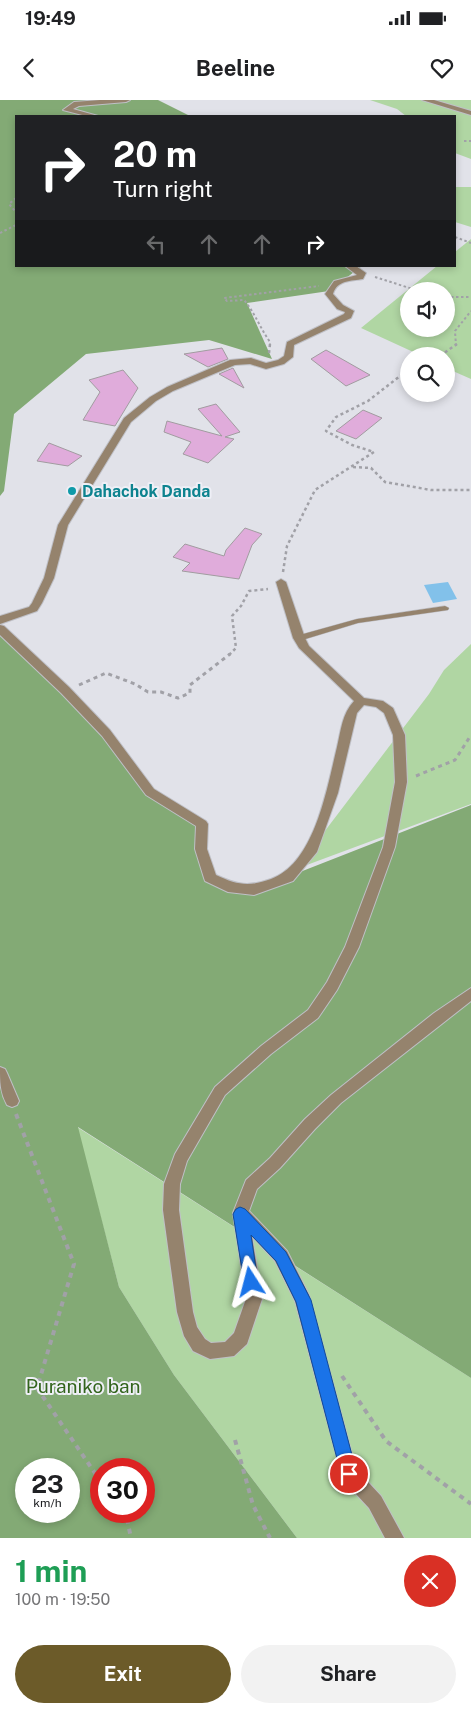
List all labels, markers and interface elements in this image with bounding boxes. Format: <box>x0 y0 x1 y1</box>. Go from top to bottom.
text: 19:49 <box>25 7 76 29</box>
icon: back <box>15 54 43 82</box>
icon: heart <box>428 54 456 82</box>
text: Beeline <box>196 55 275 81</box>
text: 20 m <box>113 134 197 175</box>
icon: right <box>30 135 95 200</box>
text: Turn right <box>113 176 213 202</box>
icon: left <box>142 230 170 258</box>
icon: ahead <box>195 230 223 258</box>
icon: ahead <box>248 230 276 258</box>
icon: right <box>301 230 329 258</box>
map controls <box>400 282 455 402</box>
button: sound <box>400 282 455 337</box>
button: search <box>400 347 455 402</box>
place label: Dahachok Danda <box>82 482 210 501</box>
marker: Dahachok Danda <box>66 485 78 497</box>
position arrow <box>224 1255 276 1307</box>
park label: Puraniko ban <box>26 1375 140 1397</box>
pin <box>328 1453 370 1495</box>
speed limit sign: 30 <box>90 1458 155 1523</box>
icon: arrive <box>335 1460 363 1488</box>
text: 23 <box>31 1469 64 1499</box>
text: km/h <box>33 1496 62 1510</box>
text: 1 min <box>15 1553 87 1589</box>
button: close <box>404 1555 456 1607</box>
text: 100 m · 19:50 <box>15 1590 110 1609</box>
button: Exit <box>15 1645 231 1703</box>
button: Share <box>241 1645 456 1703</box>

